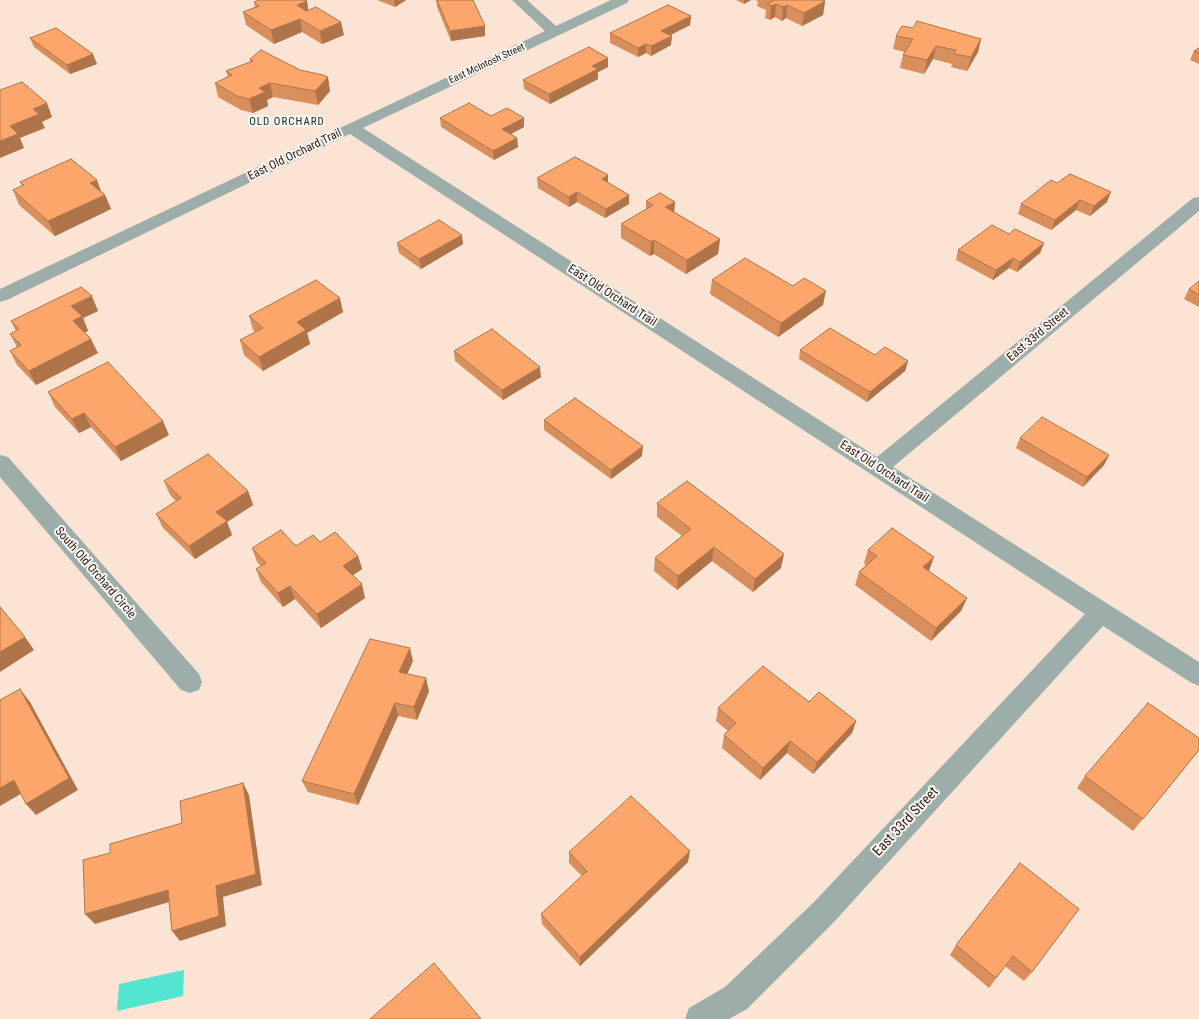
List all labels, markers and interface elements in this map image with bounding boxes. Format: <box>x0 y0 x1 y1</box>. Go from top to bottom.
street label: East McIntosh Street <box>447 41 527 87</box>
district label: OLD ORCHARD <box>249 115 325 129</box>
street label: East Old Orchard Trail <box>246 126 344 184</box>
street label: East Old Orchard Trail <box>565 262 659 330</box>
street label: East 33rd Street <box>1004 305 1072 365</box>
street label: East Old Orchard Trail <box>837 438 931 506</box>
street label: South Old Orchard Circle <box>52 525 138 621</box>
street label: East 33rd Street <box>870 784 942 860</box>

